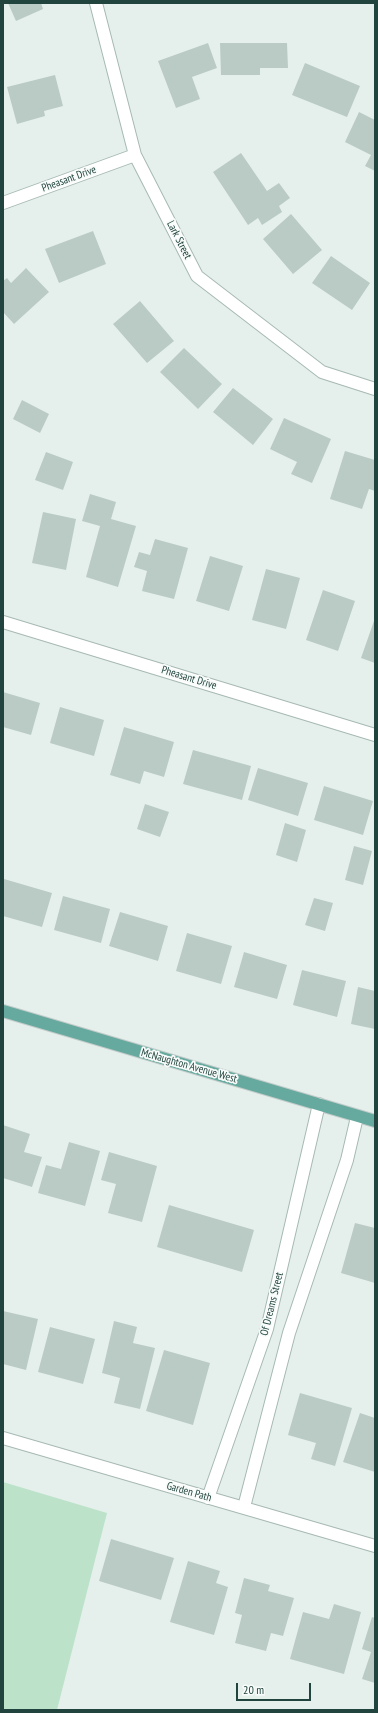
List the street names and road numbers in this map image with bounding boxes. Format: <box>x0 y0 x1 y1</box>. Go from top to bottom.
street label: Pheasant Drive <box>40 163 98 195</box>
street label: Lark Street <box>164 219 194 261</box>
street label: Pheasant Drive <box>160 663 218 693</box>
street label: McNaughton Avenue West <box>140 1046 238 1086</box>
street label: Of Dreams Street <box>258 1271 286 1337</box>
street label: Garden Path <box>165 1479 213 1505</box>

